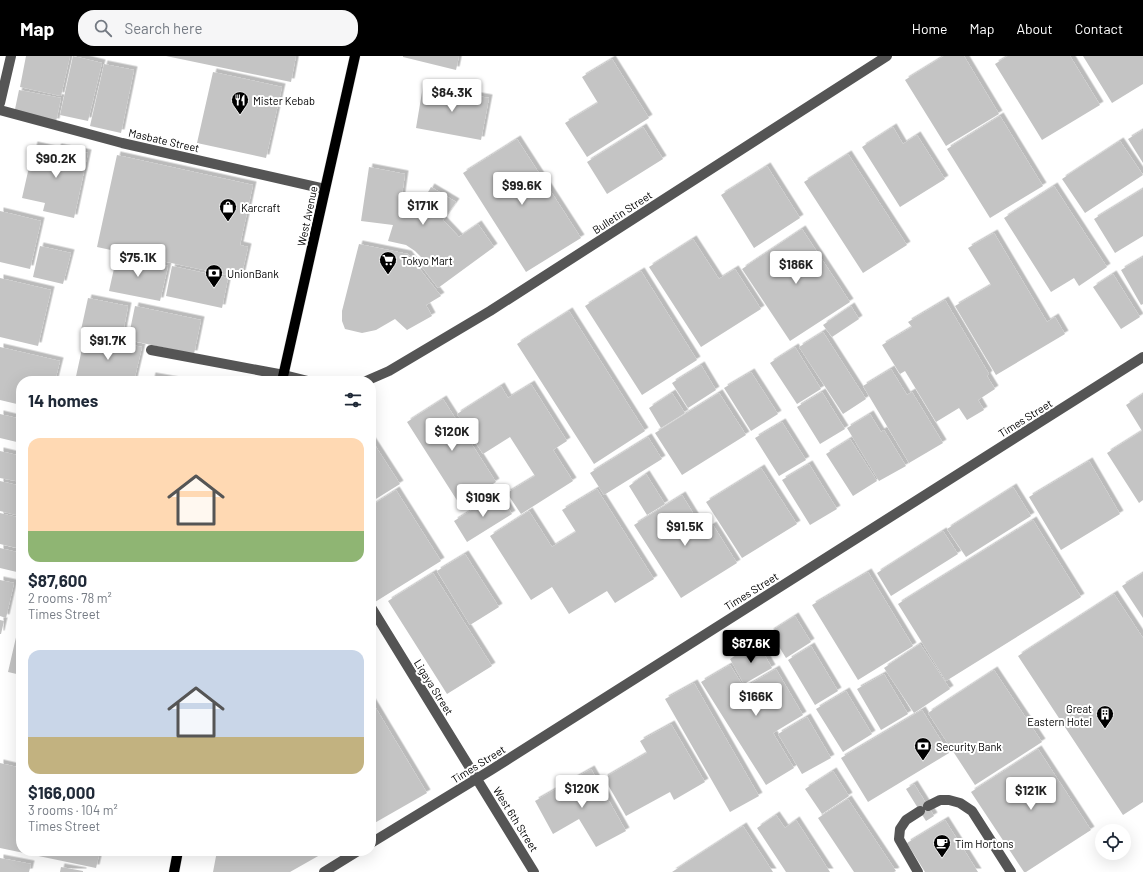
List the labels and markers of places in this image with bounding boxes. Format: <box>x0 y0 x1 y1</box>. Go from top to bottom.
pin: $84.3K <box>419 79 485 113</box>
restaurant icon: Mister Kebab <box>230 90 250 115</box>
place label: Mister Kebab <box>253 94 315 107</box>
pin: $90.2K <box>23 145 89 179</box>
pin: $99.6K <box>489 172 555 206</box>
pin: $171K <box>395 192 451 226</box>
shop icon: Karcraft <box>218 197 238 222</box>
place label: Karcraft <box>241 201 281 214</box>
pin: $75.1K <box>105 244 171 278</box>
supermarket icon: Tokyo Mart <box>378 250 398 275</box>
pin: $186K <box>768 251 824 285</box>
place label: Tokyo Mart <box>401 254 453 267</box>
bank icon: UnionBank <box>204 263 224 288</box>
place label: UnionBank <box>227 267 279 280</box>
pin: $91.7K <box>75 327 141 361</box>
pin: $120K <box>424 418 480 452</box>
pin: $109K <box>455 484 511 518</box>
pin: $91.5K <box>652 513 718 547</box>
pin: $87.6K <box>718 630 784 664</box>
pin: $166K <box>728 683 784 717</box>
place label: Great Eastern Hotel <box>1027 702 1092 728</box>
building icon: Great Eastern Hotel <box>1095 704 1115 729</box>
bank icon: Security Bank <box>913 736 933 761</box>
place label: Security Bank <box>936 740 1002 753</box>
pin: $120K <box>554 775 610 809</box>
pin: $121K <box>1003 777 1059 811</box>
cafe icon: Tim Hortons <box>932 833 952 858</box>
place label: Tim Hortons <box>955 837 1014 850</box>

